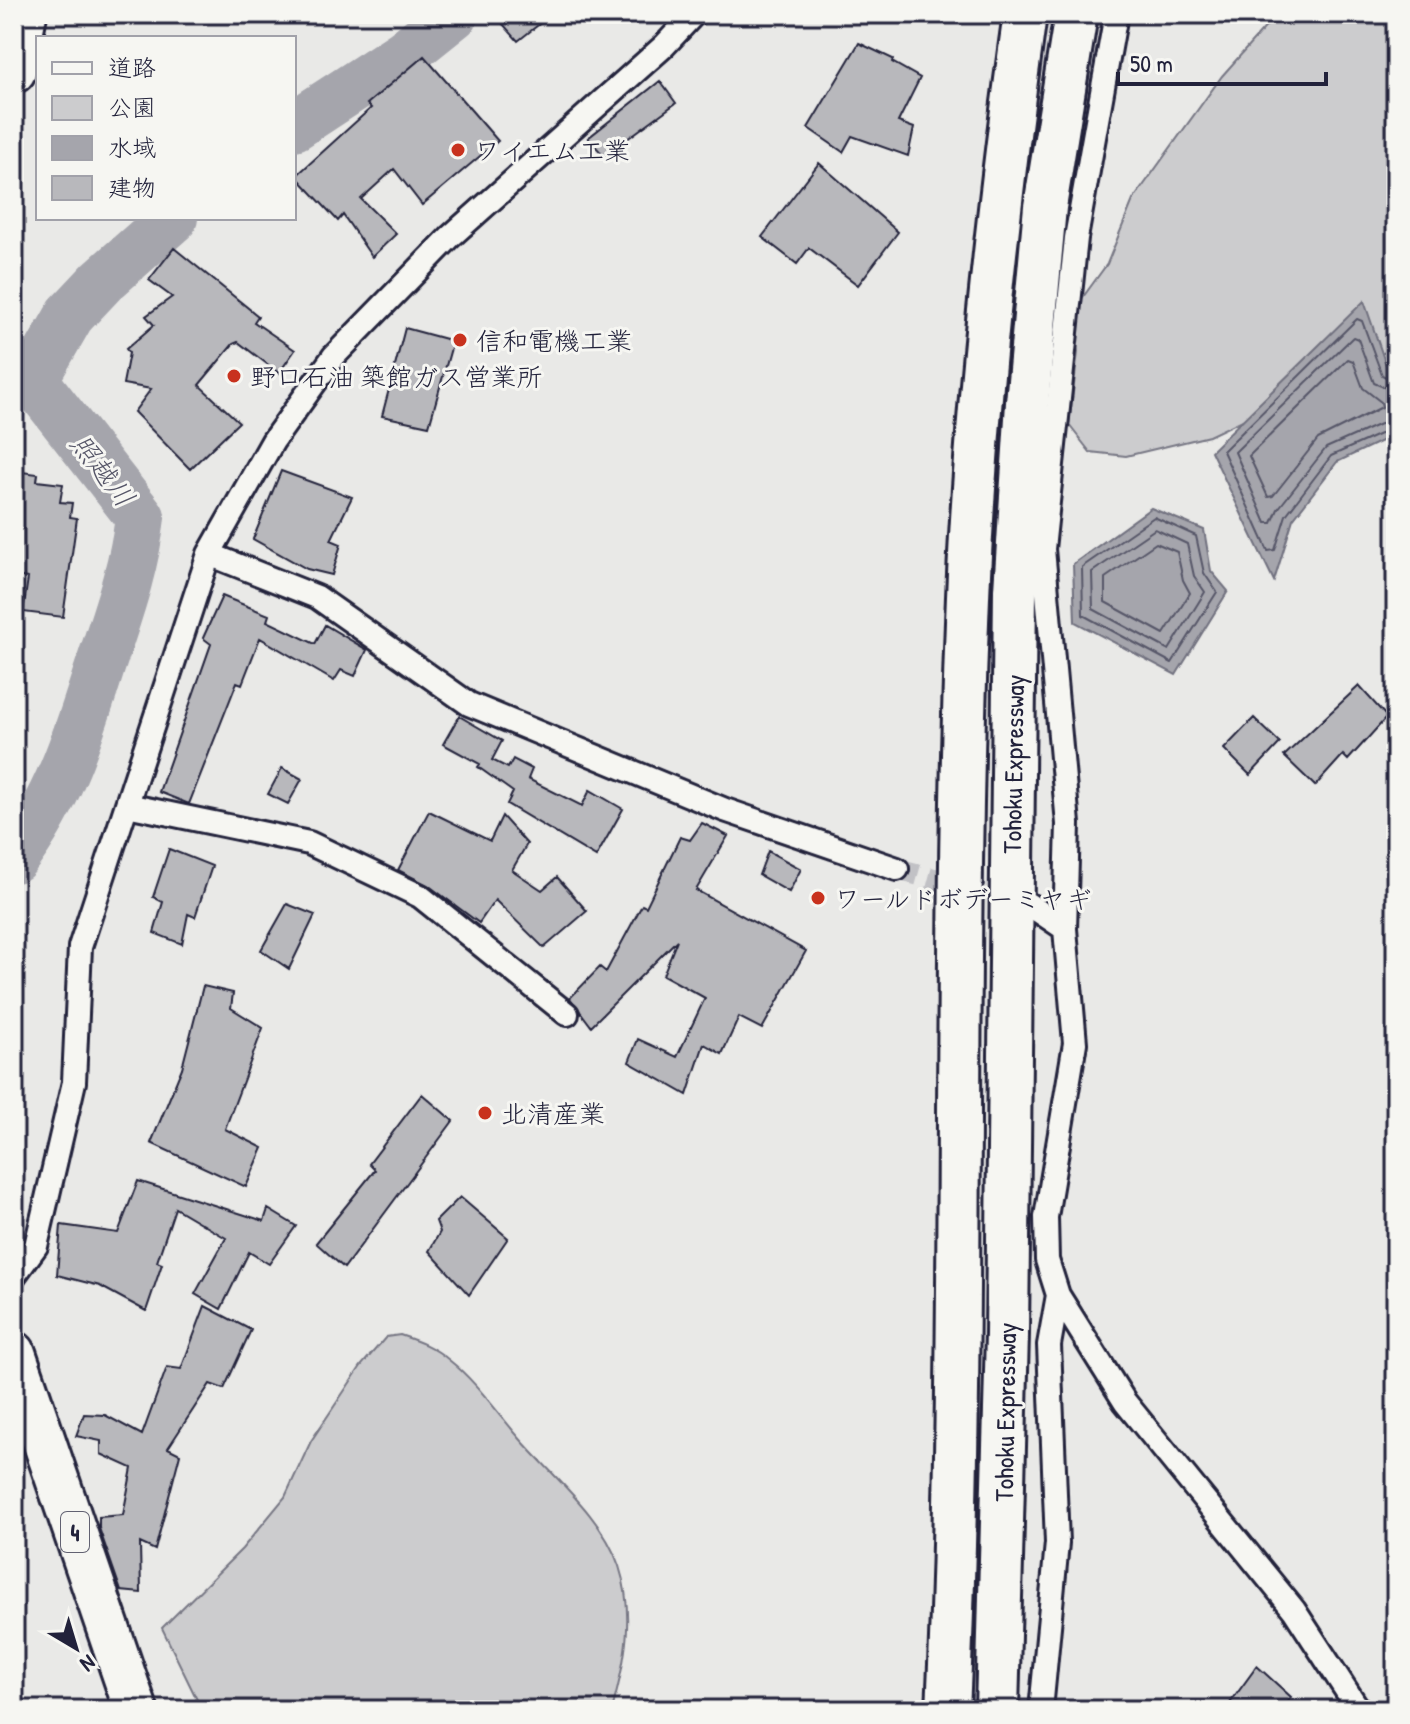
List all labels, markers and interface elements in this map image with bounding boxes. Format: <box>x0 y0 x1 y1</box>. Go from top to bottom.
legend <box>36 36 296 220</box>
scale bar <box>1118 36 1326 86</box>
text: 50 m <box>1130 47 1173 79</box>
text: 道路 <box>108 51 156 83</box>
text: 公園 <box>108 91 156 123</box>
text: 水域 <box>108 131 156 163</box>
place label: ワイエム工業 <box>474 133 630 168</box>
marker: ワイエム工業 <box>449 141 467 159</box>
text: 建物 <box>108 171 156 203</box>
place label: 信和電機工業 <box>476 323 632 358</box>
marker: 信和電機工業 <box>451 331 469 349</box>
place label: 野口石油 築館ガス営業所 <box>250 359 543 394</box>
marker: 野口石油 築館ガス営業所 <box>225 367 243 385</box>
water label: 照越川 <box>62 425 144 515</box>
street label: Tohoku Expressway <box>994 674 1032 854</box>
place label: ワールドボデーミヤギ <box>834 881 1091 916</box>
marker: ワールドボデーミヤギ <box>809 889 827 907</box>
place label: 北清産業 <box>501 1096 605 1131</box>
marker: 北清産業 <box>476 1104 494 1122</box>
street label: Tohoku Expressway <box>986 1322 1024 1502</box>
road number: 4 <box>61 1512 89 1552</box>
north arrow <box>36 1608 116 1688</box>
text: N <box>74 1648 102 1679</box>

